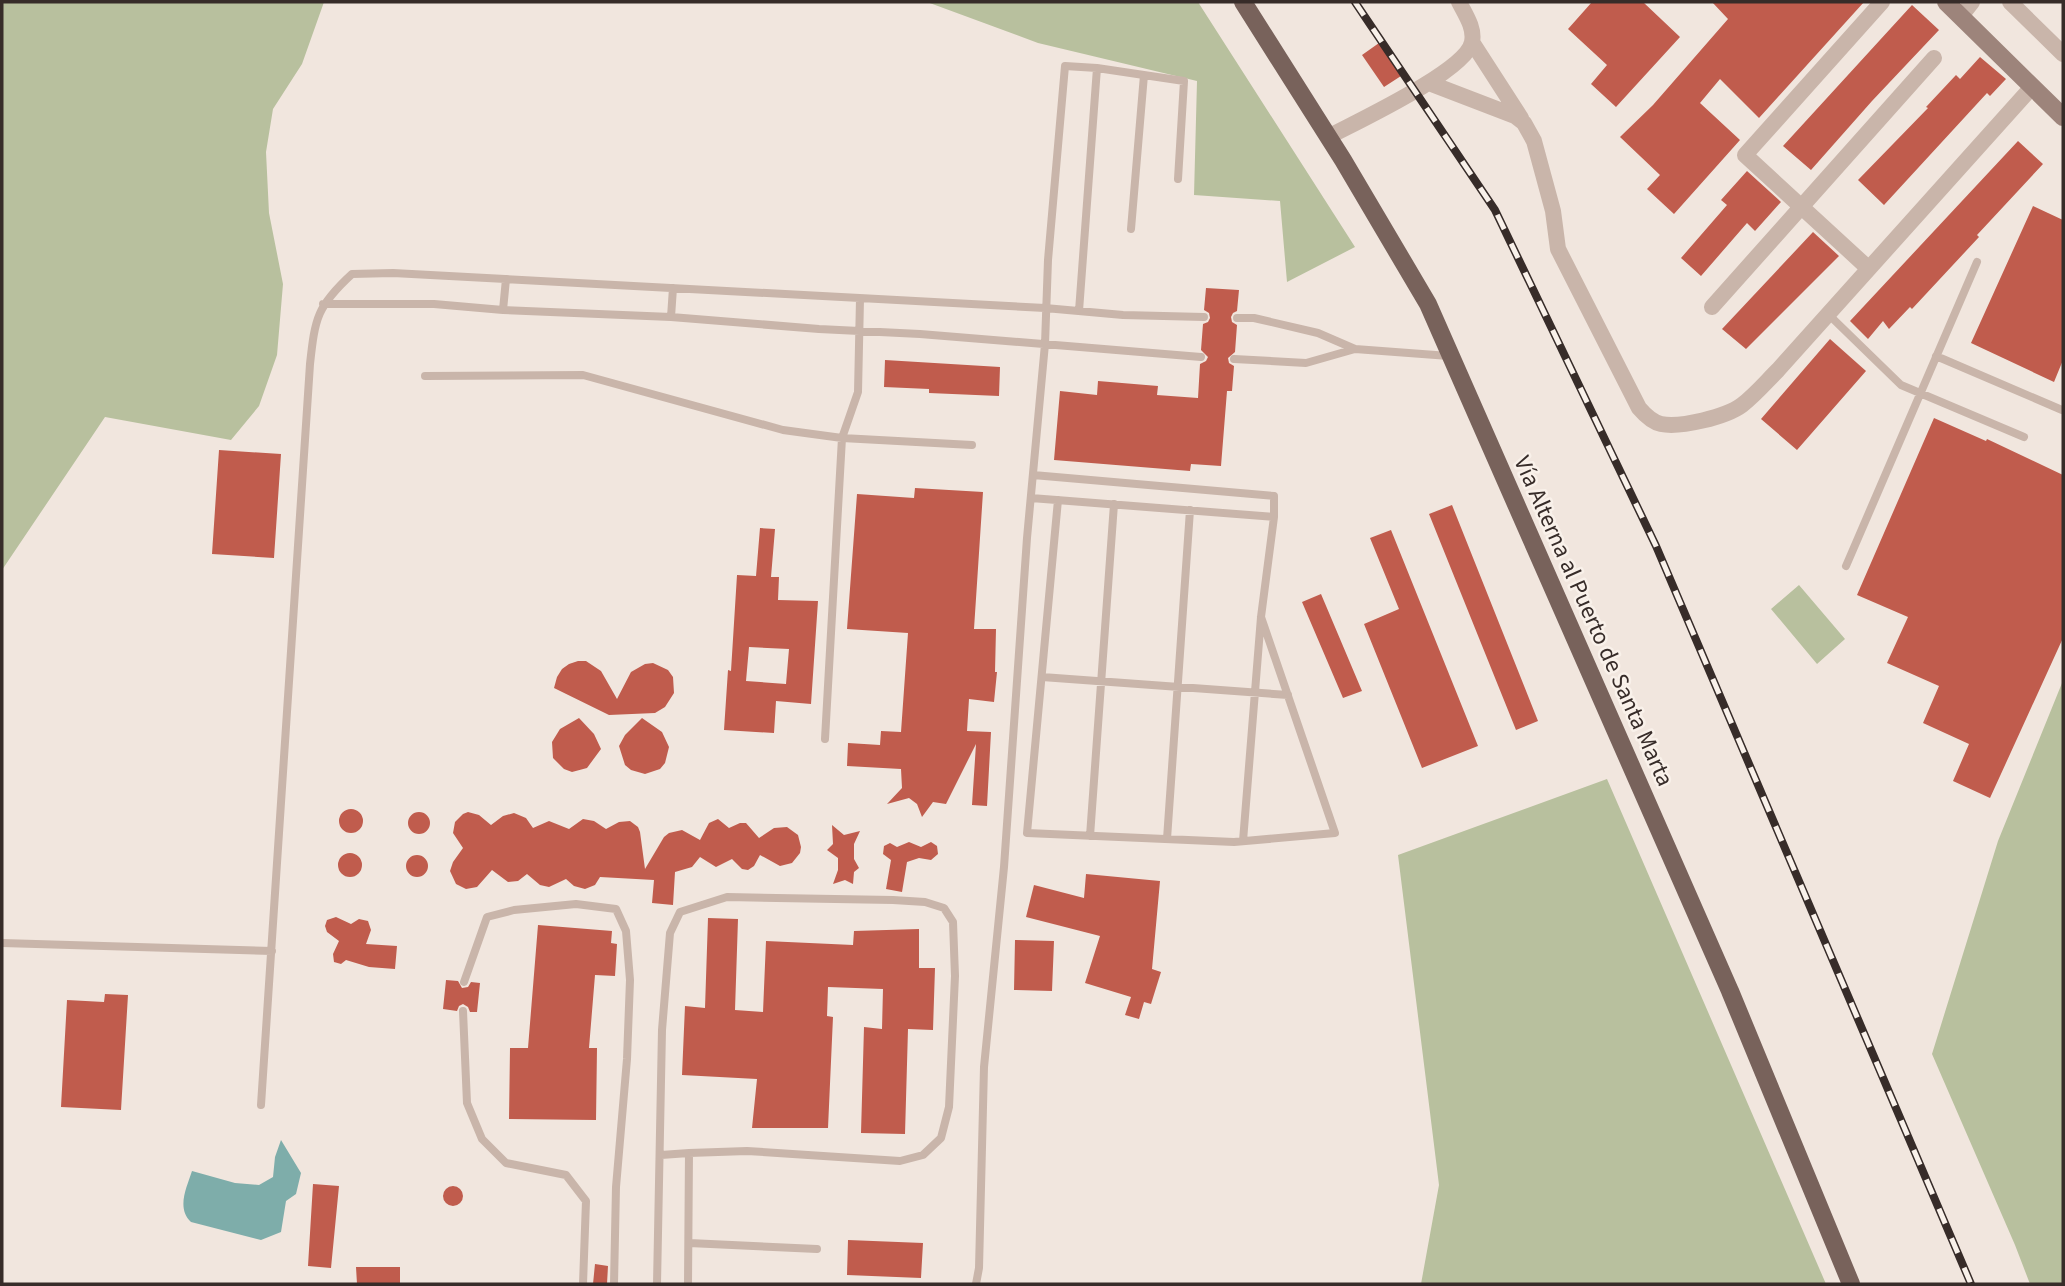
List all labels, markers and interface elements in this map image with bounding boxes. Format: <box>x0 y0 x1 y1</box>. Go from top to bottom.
street label: Vía Alterna al Puerto de Santa Marta <box>1505 450 1682 792</box>

